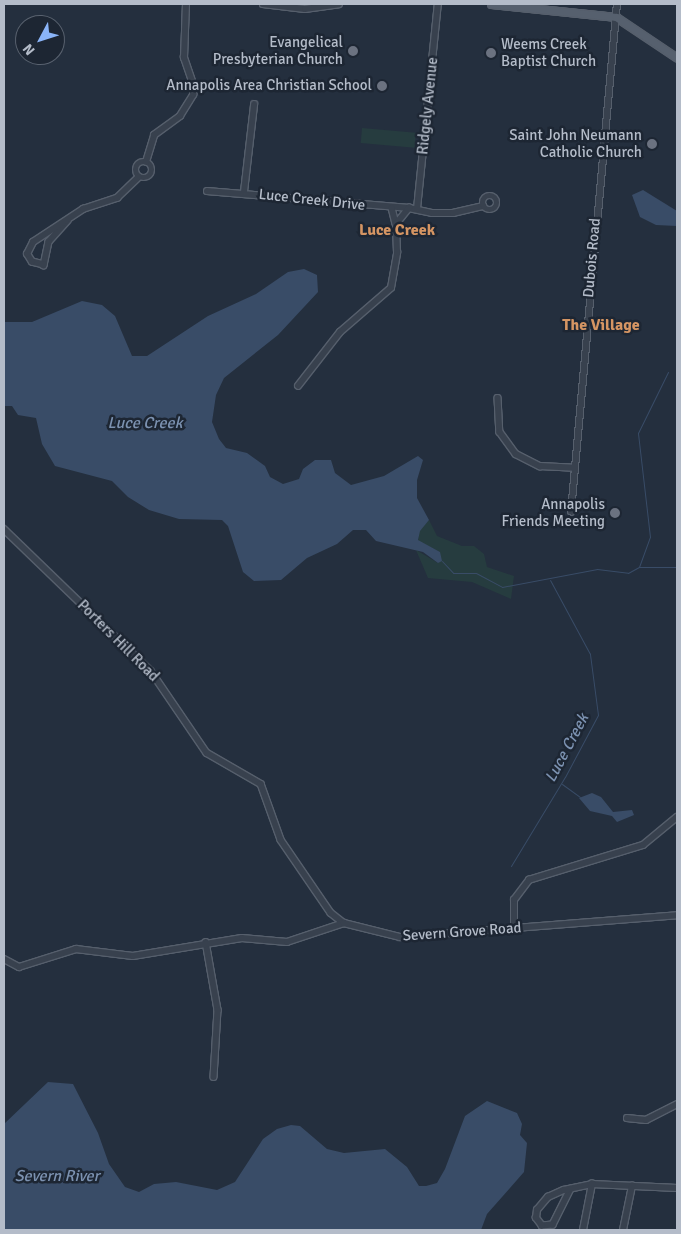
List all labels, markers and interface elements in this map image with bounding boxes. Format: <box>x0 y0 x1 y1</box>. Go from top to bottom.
north arrow <box>15 15 65 65</box>
place label: Evangelical Presbyterian Church <box>213 33 343 68</box>
place label: Weems Creek Baptist Church <box>501 35 596 70</box>
text: N <box>19 40 39 59</box>
marker: Evangelical Presbyterian Church <box>347 45 359 57</box>
marker: Weems Creek Baptist Church <box>485 47 497 59</box>
street label: Ridgely Avenue <box>414 56 442 156</box>
place label: Annapolis Area Christian School <box>166 77 372 95</box>
marker: Annapolis Area Christian School <box>376 80 388 92</box>
place label: Saint John Neumann Catholic Church <box>509 126 642 161</box>
marker: Saint John Neumann Catholic Church <box>646 138 658 150</box>
street label: Luce Creek Drive <box>258 185 366 215</box>
street label: Dubois Road <box>580 218 604 298</box>
district label: Luce Creek <box>359 220 435 240</box>
district label: The Village <box>562 315 640 335</box>
water label: Luce Creek <box>108 413 182 433</box>
place label: Annapolis Friends Meeting <box>502 495 605 530</box>
marker: Annapolis Friends Meeting <box>609 507 621 519</box>
street label: Porters Hill Road <box>73 596 163 686</box>
water label: Luce Creek <box>541 710 593 786</box>
street label: Severn Grove Road <box>402 919 522 945</box>
water label: Severn River <box>15 1166 99 1186</box>

